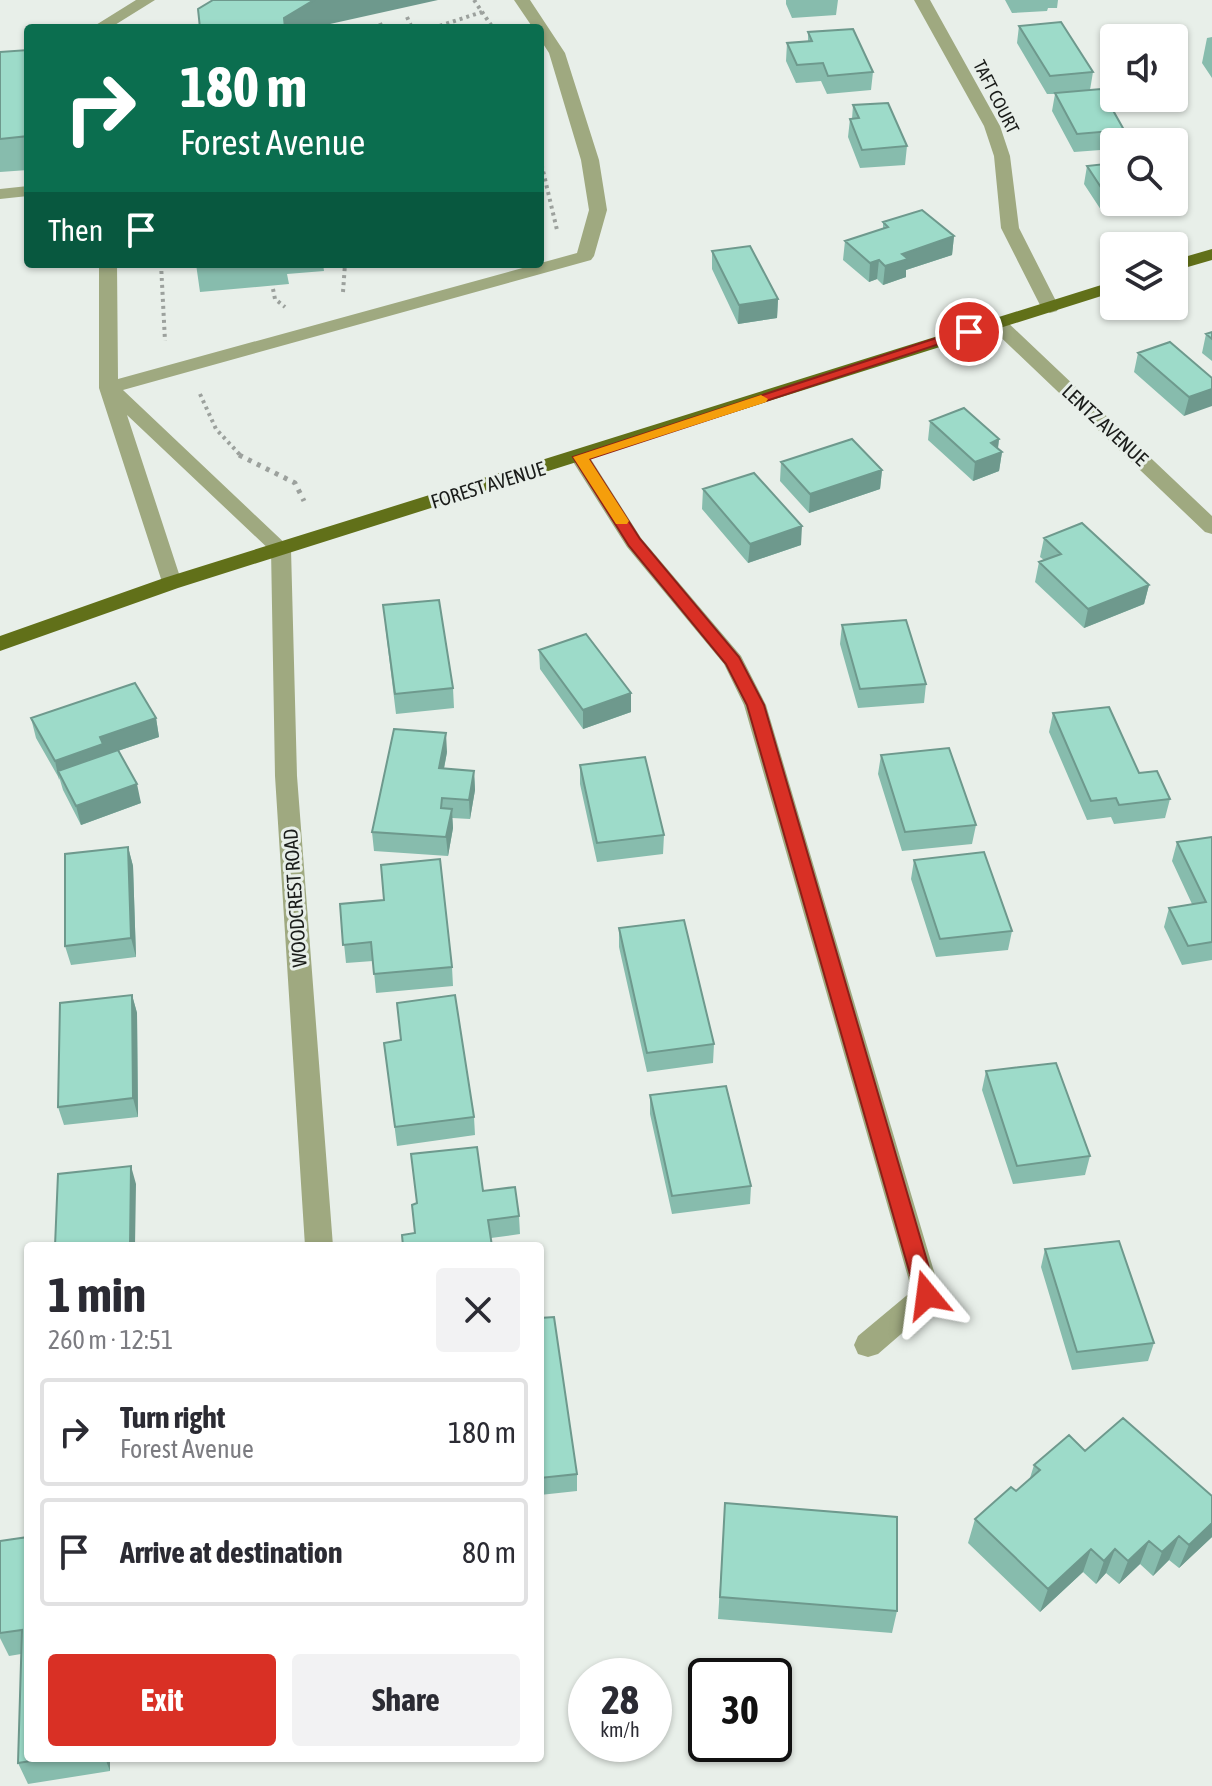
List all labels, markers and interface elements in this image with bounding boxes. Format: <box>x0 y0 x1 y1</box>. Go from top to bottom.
map controls <box>1100 24 1188 320</box>
button: sound <box>1100 24 1188 112</box>
text: 180 m <box>180 55 307 119</box>
icon: right <box>48 56 152 160</box>
street label: TAFT COURT <box>969 57 1024 137</box>
text: Forest Avenue <box>180 121 365 163</box>
button: search <box>1100 128 1188 216</box>
icon: arrive <box>119 208 163 252</box>
text: Then <box>48 213 103 247</box>
button: layers <box>1100 232 1188 320</box>
pin <box>935 298 1003 366</box>
icon: arrive <box>947 310 991 354</box>
street label: LENTZ AVENUE <box>1058 379 1153 470</box>
street label: FOREST AVENUE <box>428 456 548 513</box>
street label: WOODCREST ROAD <box>278 828 311 968</box>
position arrow <box>885 1253 969 1337</box>
text: 1 min <box>48 1267 146 1322</box>
button: close <box>436 1268 520 1352</box>
text: 260 m · 12:51 <box>48 1325 173 1355</box>
text: Turn right <box>120 1400 226 1434</box>
icon: right <box>52 1410 96 1454</box>
text: 180 m <box>448 1415 516 1449</box>
text: Forest Avenue <box>120 1434 254 1464</box>
icon: arrive <box>52 1530 96 1574</box>
text: Arrive at destination <box>120 1535 342 1569</box>
text: 80 m <box>462 1535 516 1569</box>
button: Exit <box>48 1654 276 1746</box>
button: Share <box>292 1654 520 1746</box>
speed limit sign: 30 <box>688 1658 792 1762</box>
text: 28 <box>601 1677 639 1722</box>
text: km/h <box>600 1718 640 1741</box>

